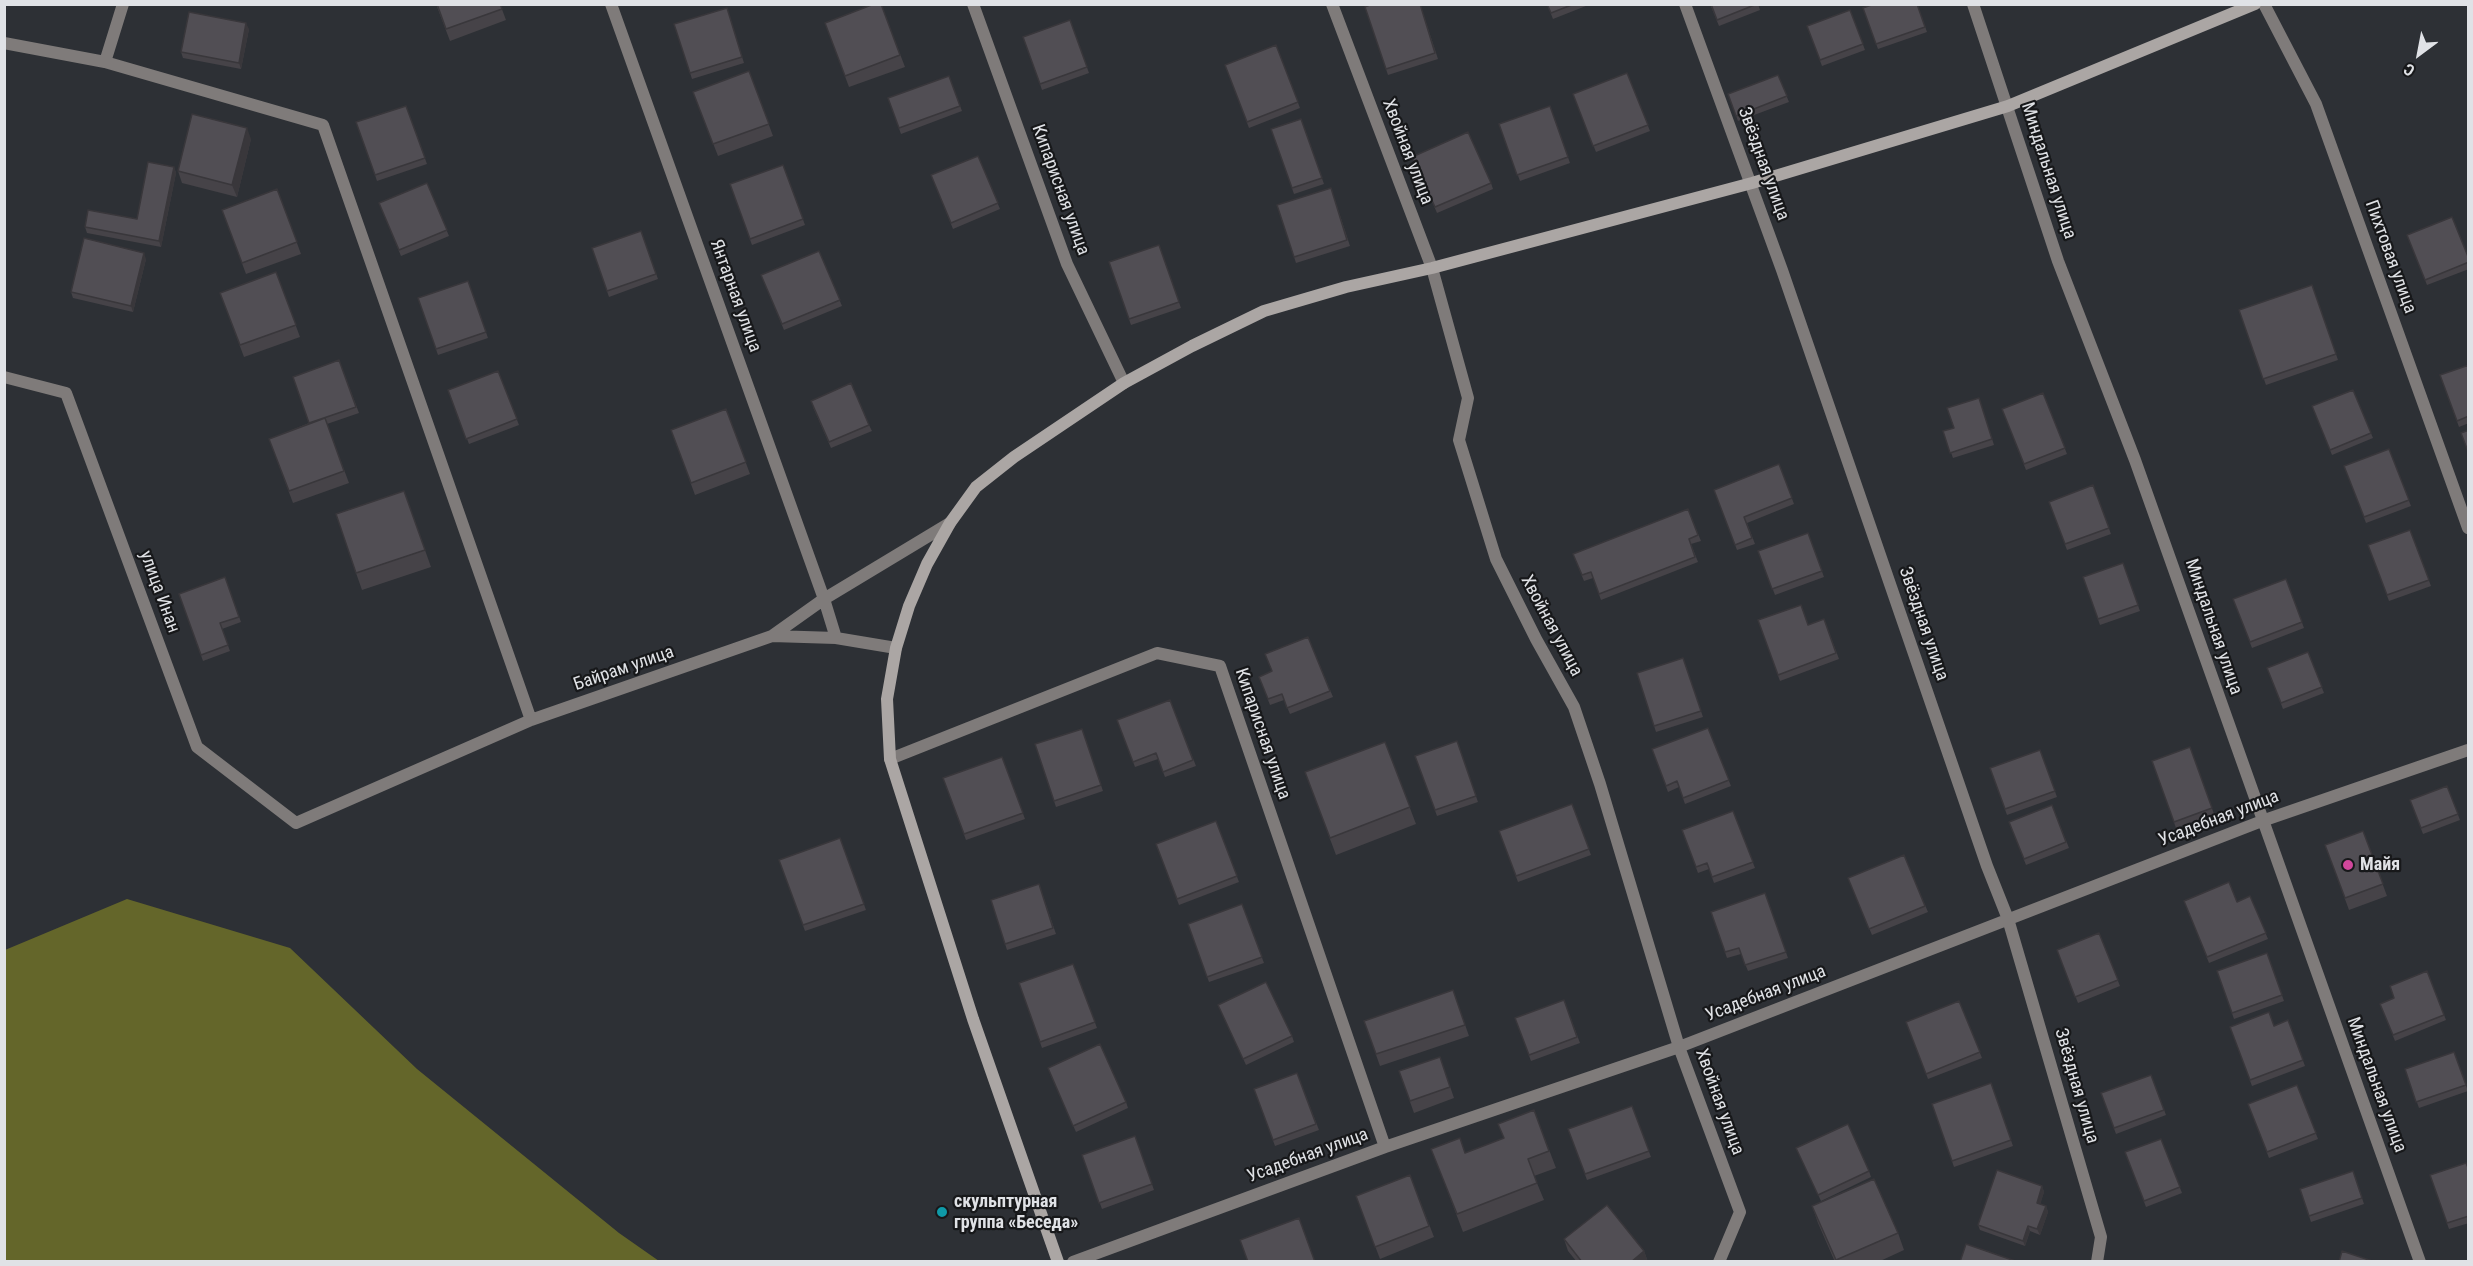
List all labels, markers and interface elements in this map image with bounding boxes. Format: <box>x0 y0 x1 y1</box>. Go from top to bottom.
north arrow <box>2389 24 2449 84</box>
text: С <box>2400 59 2418 80</box>
street label: Хвойная улица <box>1377 96 1437 208</box>
street label: Миндальная улица <box>2016 100 2080 242</box>
street label: Звёздная улица <box>1733 105 1793 223</box>
street label: Кипарисная улица <box>1026 122 1094 258</box>
street label: Пихтовая улица <box>2360 198 2420 316</box>
street label: Янтарная улица <box>705 237 765 355</box>
street label: улица Инан <box>134 548 184 636</box>
street label: Миндальная улица <box>2180 556 2246 698</box>
street label: Звёздная улица <box>1893 564 1953 684</box>
street label: Хвойная улица <box>1515 572 1587 680</box>
street label: Байрам улица <box>571 642 677 696</box>
street label: Кипарисная улица <box>1229 666 1295 802</box>
street label: Усадебная улица <box>2156 786 2282 852</box>
place label: Майя <box>2360 854 2400 876</box>
marker: Майя <box>2341 858 2355 872</box>
street label: Усадебная улица <box>1703 961 1829 1027</box>
street label: Миндальная улица <box>2342 1015 2410 1155</box>
street label: Звёздная улица <box>2049 1026 2103 1146</box>
street label: Хвойная улица <box>1690 1046 1748 1158</box>
street label: Усадебная улица <box>1245 1124 1371 1188</box>
place label: скульптурная группа «Беседа» <box>954 1191 1078 1234</box>
marker: скульптурная группа «Беседа» <box>935 1205 949 1219</box>

